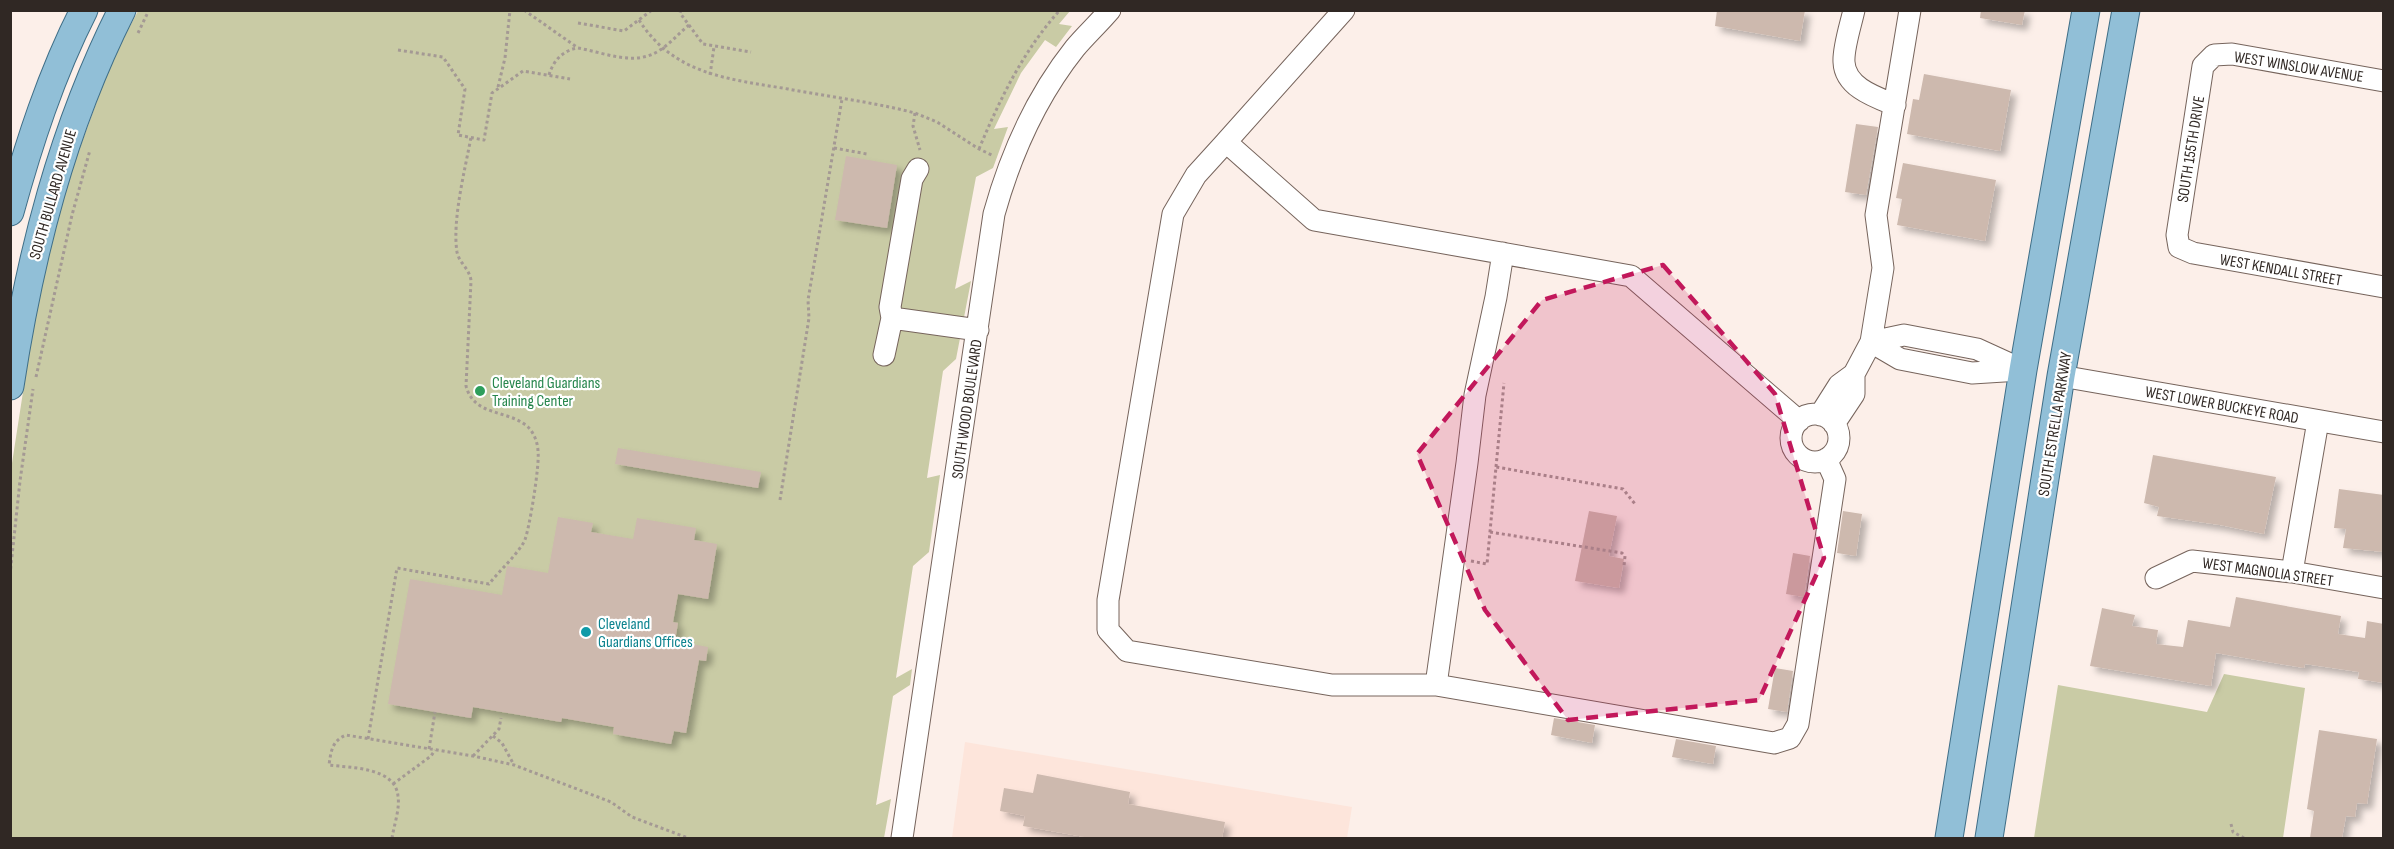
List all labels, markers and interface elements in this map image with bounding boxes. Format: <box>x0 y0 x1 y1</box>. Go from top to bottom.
street label: WEST WINSLOW AVENUE <box>2233 48 2365 87</box>
street label: SOUTH 155TH DRIVE <box>2174 95 2209 204</box>
street label: SOUTH BULLARD AVENUE <box>26 127 81 262</box>
street label: WEST KENDALL STREET <box>2218 250 2344 291</box>
street label: SOUTH WOOD BOULEVARD <box>948 338 987 480</box>
street label: SOUTH ESTRELLA PARKWAY <box>2035 350 2076 498</box>
place label: Cleveland Guardians Training Center <box>492 374 601 411</box>
street label: WEST LOWER BUCKEYE ROAD <box>2144 383 2300 428</box>
marker: Cleveland Guardians Training Center <box>473 384 487 398</box>
street label: WEST MAGNOLIA STREET <box>2201 554 2335 591</box>
place label: Cleveland Guardians Offices <box>598 615 693 652</box>
marker: Cleveland Guardians Offices <box>579 625 593 639</box>

